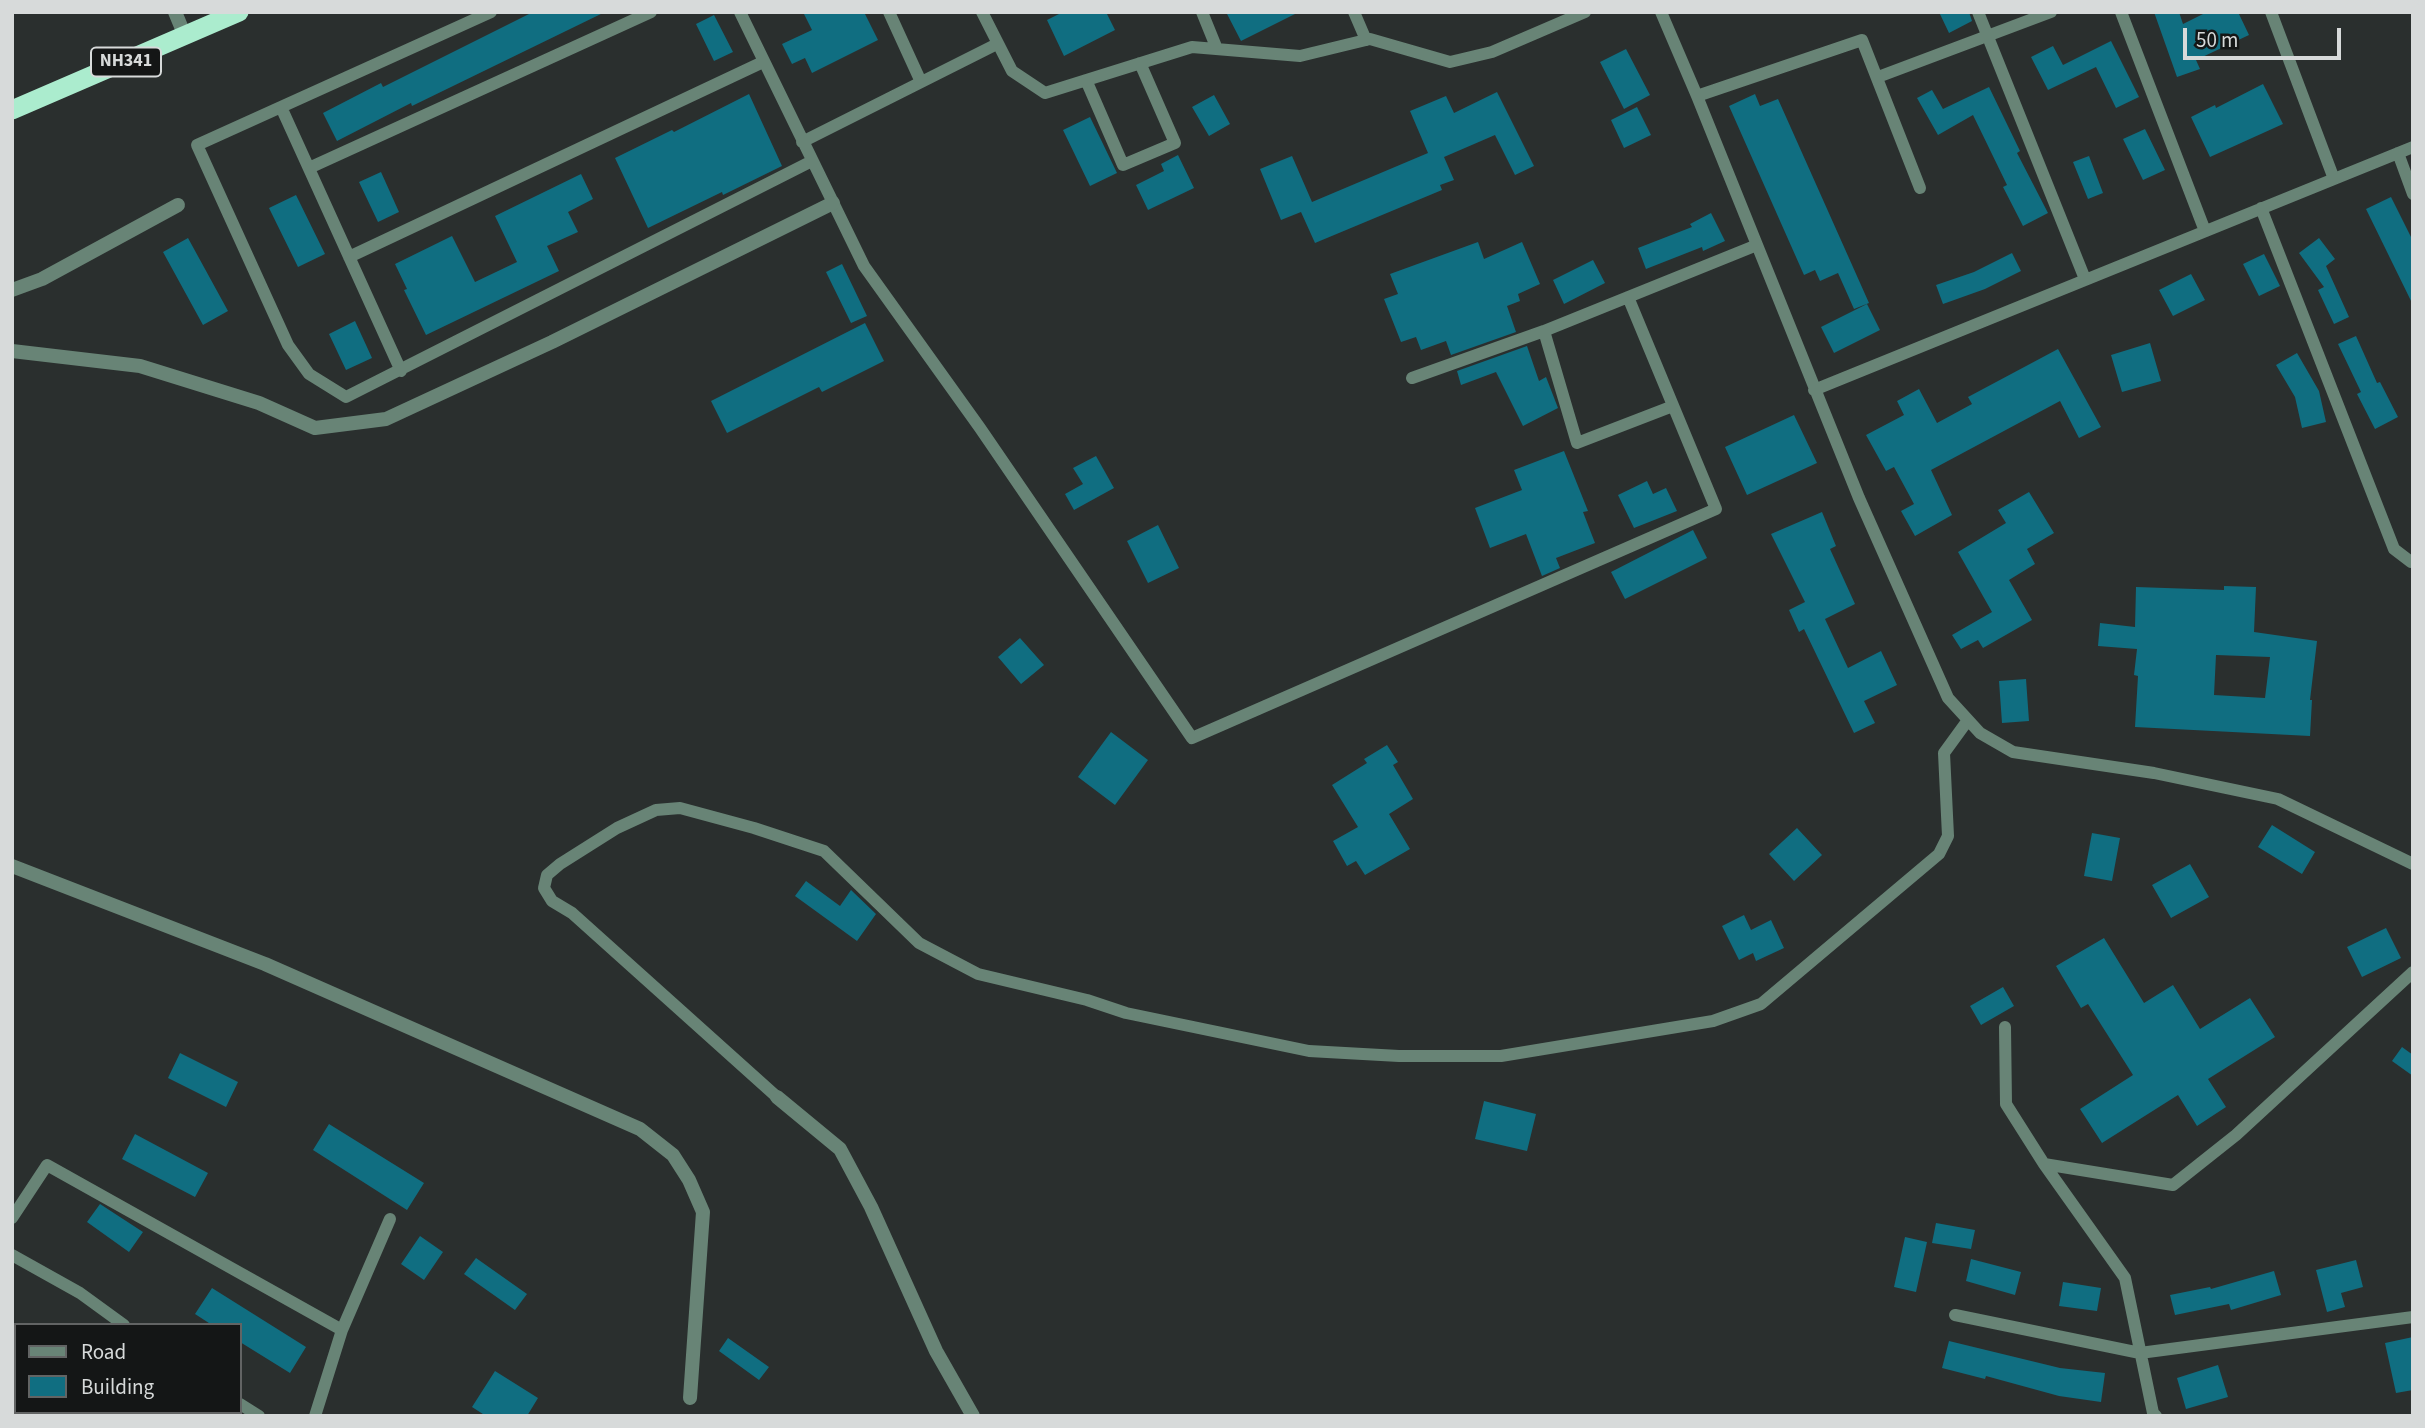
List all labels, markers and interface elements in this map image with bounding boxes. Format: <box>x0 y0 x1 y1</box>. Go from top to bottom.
scale bar <box>2187 14 2344 58</box>
text: 50 m <box>2196 25 2238 55</box>
road number: NH341 <box>91 48 161 76</box>
legend <box>14 1323 242 1414</box>
text: Road <box>81 1337 126 1367</box>
text: Building <box>81 1372 154 1402</box>

